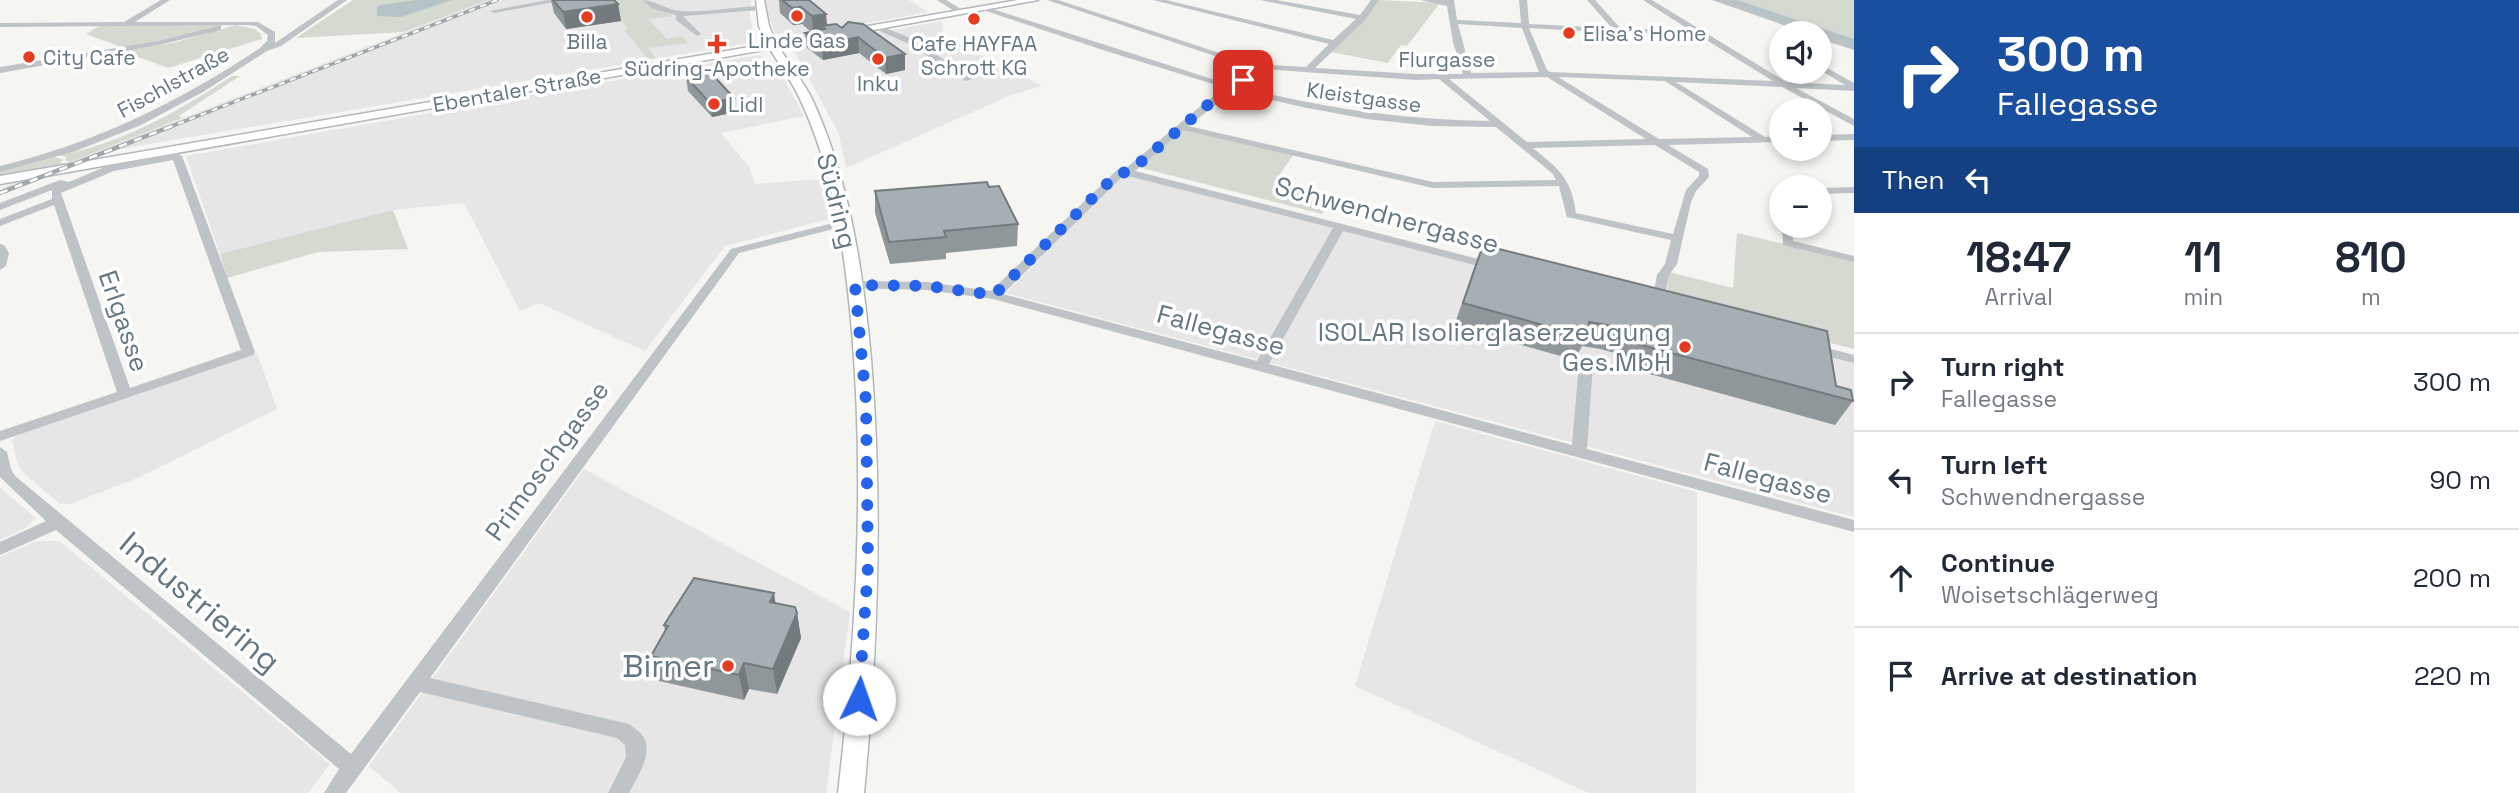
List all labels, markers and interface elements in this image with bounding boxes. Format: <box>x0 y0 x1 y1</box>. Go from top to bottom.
marker: Linde Gas <box>789 8 805 24</box>
marker: Billa <box>579 9 595 25</box>
marker: Cafe HAYFAA Schrott KG <box>966 11 982 27</box>
place label: Elisa's Home <box>1583 20 1707 47</box>
map controls <box>1769 21 1832 238</box>
button: sound <box>1769 21 1832 84</box>
text: 300 m <box>1997 23 2145 85</box>
marker: Elisa's Home <box>1561 25 1577 41</box>
place label: Linde Gas <box>748 27 846 54</box>
place label: Billa <box>566 28 608 55</box>
icon: right <box>1882 28 1973 119</box>
place label: Cafe HAYFAA Schrott KG <box>911 30 1037 81</box>
marker: Südring-Apotheke <box>709 36 725 52</box>
street label: Fischlstraße <box>112 40 234 124</box>
place label: City Cafe <box>43 44 136 71</box>
street label: Flurgasse <box>1399 46 1495 73</box>
marker: City Cafe <box>21 49 37 65</box>
pin <box>1213 50 1273 110</box>
marker: Inku <box>870 51 886 67</box>
place label: Südring-Apotheke <box>624 55 810 82</box>
icon: arrive <box>1224 61 1262 99</box>
street label: Ebentaler Straße <box>431 62 603 118</box>
place label: Inku <box>857 70 899 97</box>
street label: Kleistgasse <box>1305 76 1423 118</box>
text: Fallegasse <box>1997 84 2159 124</box>
place label: Lidl <box>728 91 763 118</box>
marker: Lidl <box>706 96 722 112</box>
button: + <box>1769 98 1832 161</box>
street label: Südring <box>809 150 865 252</box>
icon: left <box>1959 161 1997 199</box>
text: Then <box>1882 163 1945 197</box>
street label: Schwendnergasse <box>1271 169 1503 261</box>
button: − <box>1769 175 1832 238</box>
text: 18:47 <box>1966 231 2071 284</box>
text: 11 <box>2184 231 2222 284</box>
text: 810 <box>2335 231 2407 284</box>
street label: Erlgasse <box>91 266 157 376</box>
text: Arrival <box>1985 282 2053 312</box>
text: min <box>2183 282 2223 312</box>
text: m <box>2361 282 2381 312</box>
street label: Fallegasse <box>1153 297 1289 363</box>
place label: ISOLAR Isolierglaserzeugung Ges.MbH <box>1318 315 1671 379</box>
marker: ISOLAR Isolierglaserzeugung Ges.MbH <box>1677 339 1693 355</box>
text: Turn right <box>1941 350 2065 384</box>
icon: right <box>1882 363 1920 401</box>
text: 300 m <box>2413 365 2491 399</box>
street label: Primoschgasse <box>477 374 617 548</box>
text: Fallegasse <box>1941 384 2057 414</box>
street label: Fallegasse <box>1700 445 1836 511</box>
text: Turn left <box>1941 448 2048 482</box>
icon: left <box>1882 461 1920 499</box>
text: 90 m <box>2429 463 2491 497</box>
text: Schwendnergasse <box>1941 482 2145 512</box>
street label: Industriering <box>111 523 289 681</box>
text: Continue <box>1941 546 2055 580</box>
icon: ahead <box>1882 559 1920 597</box>
text: 200 m <box>2413 561 2491 595</box>
text: Woisetschlägerweg <box>1941 580 2159 610</box>
place label: Birner <box>622 646 714 686</box>
icon: arrive <box>1882 657 1920 695</box>
marker: Birner <box>720 658 736 674</box>
text: Arrive at destination <box>1941 659 2198 693</box>
text: 220 m <box>2414 659 2491 693</box>
position arrow <box>822 662 896 736</box>

